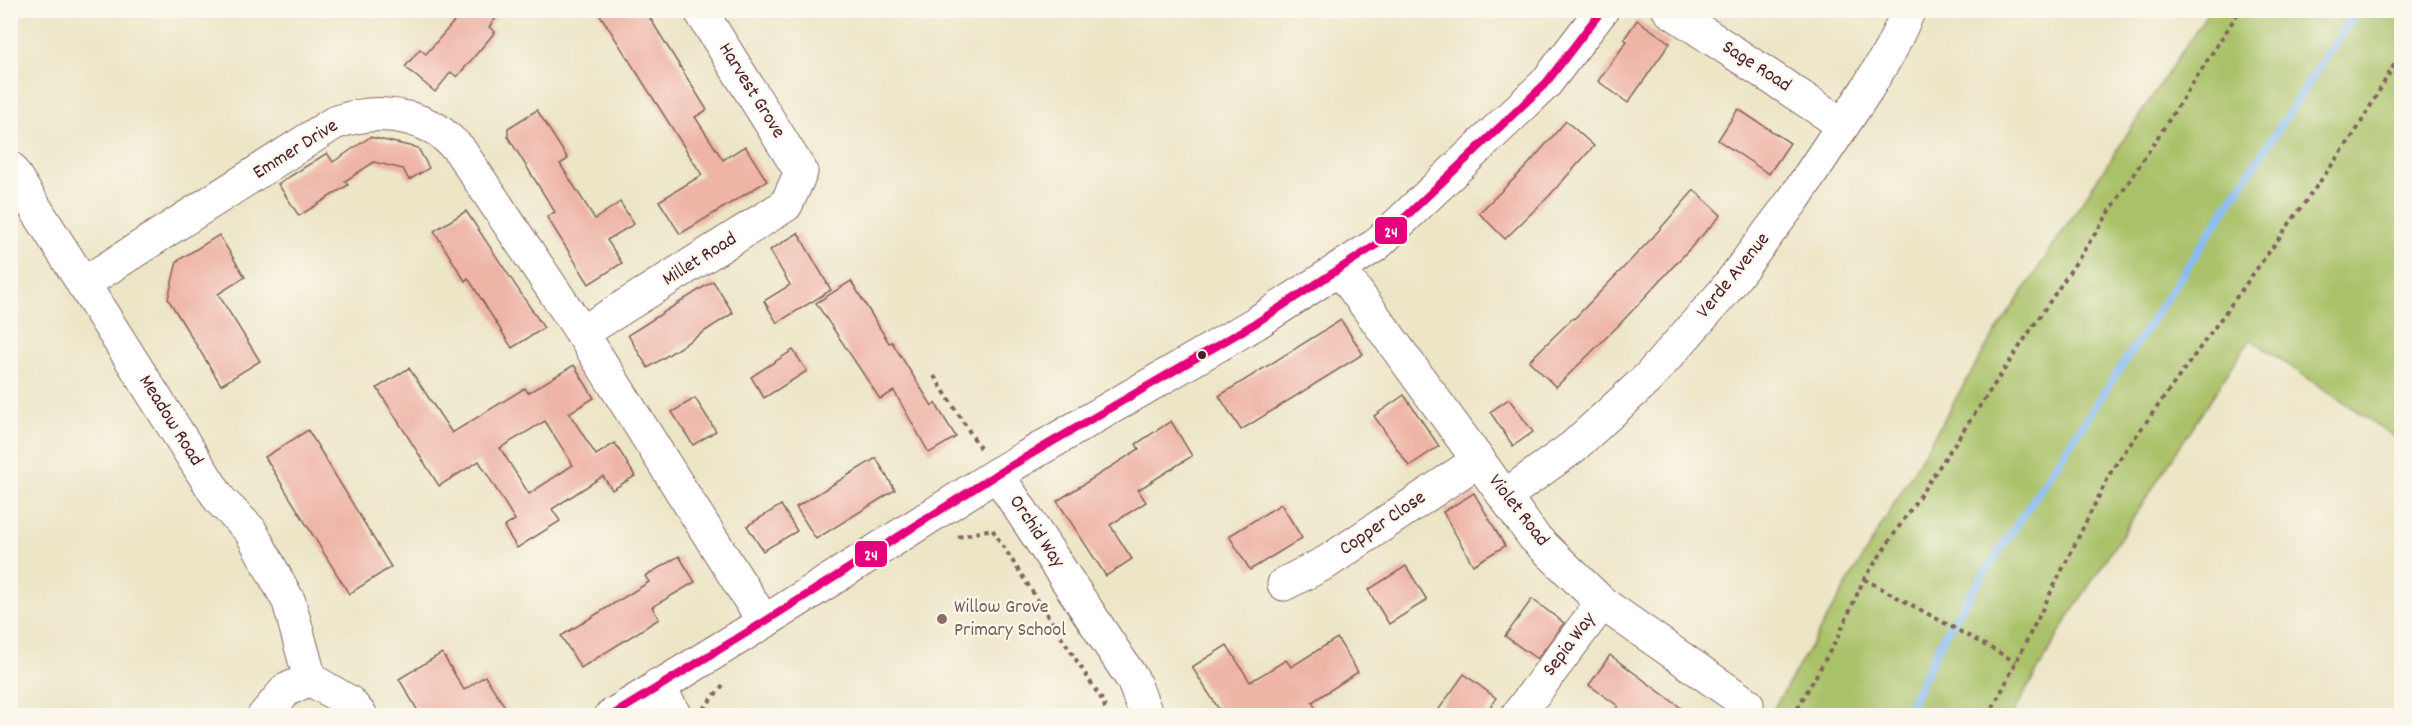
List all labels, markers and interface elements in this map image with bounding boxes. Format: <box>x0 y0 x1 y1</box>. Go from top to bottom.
street label: Sage Road <box>1716 34 1796 100</box>
street label: Harvest Grove <box>710 38 792 144</box>
street label: Emmer Drive <box>248 113 344 187</box>
line badge: 24 <box>1374 216 1408 245</box>
text: 24 <box>1384 222 1398 245</box>
street label: Millet Road <box>657 226 743 294</box>
street label: Verde Avenue <box>1691 227 1778 325</box>
unlabelled marker <box>1196 349 1208 361</box>
street label: Meadow Road <box>131 370 209 472</box>
street label: Violet Road <box>1481 469 1555 553</box>
street label: Copper Close <box>1334 485 1432 563</box>
street label: Orchid Way <box>1001 490 1071 575</box>
line badge: 24 <box>854 540 888 568</box>
text: 24 <box>864 545 878 568</box>
place label: Willow Grove Primary School <box>954 594 1066 645</box>
street label: Sepia Way <box>1537 607 1604 683</box>
marker: Willow Grove Primary School <box>935 612 949 626</box>

